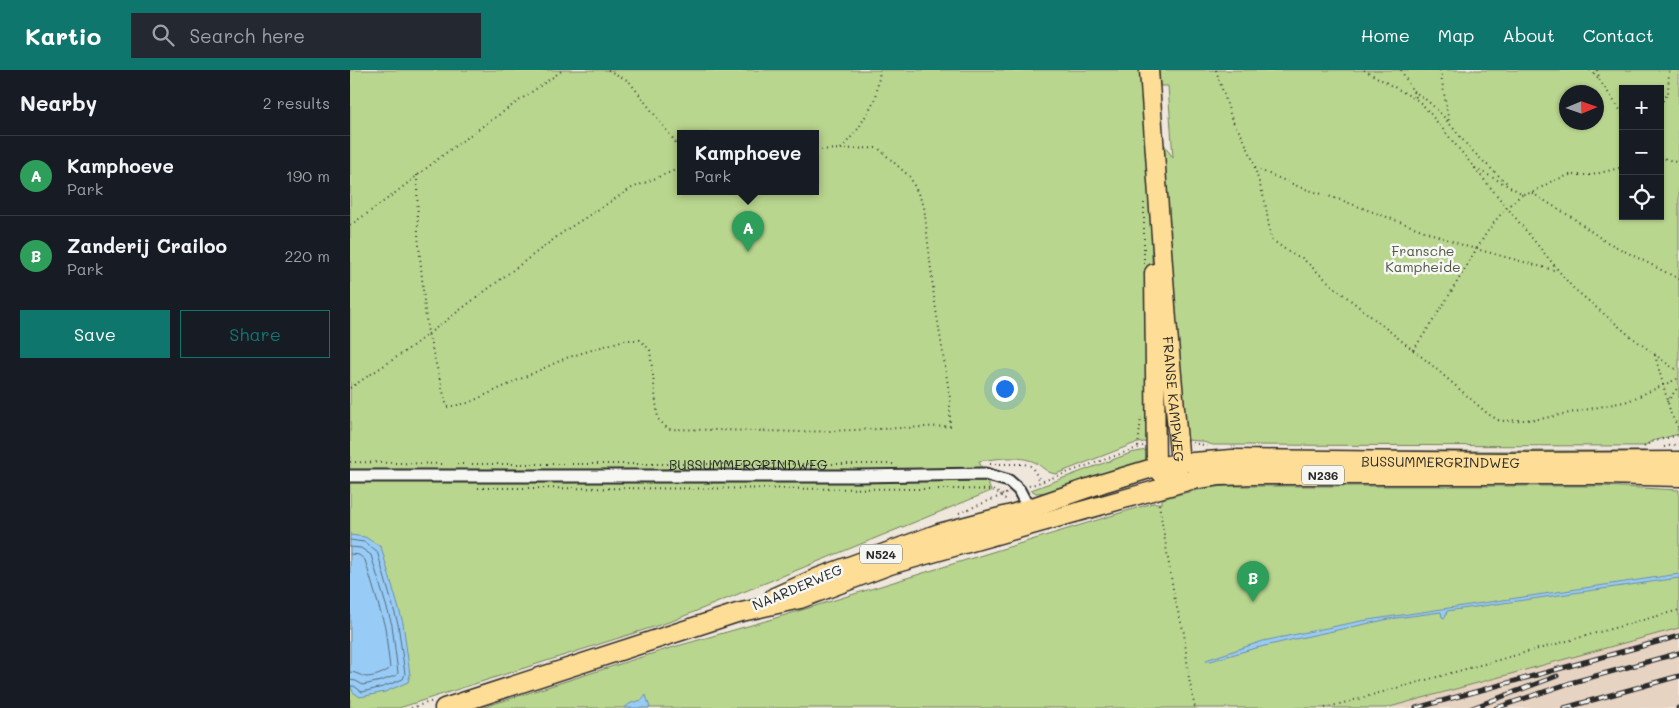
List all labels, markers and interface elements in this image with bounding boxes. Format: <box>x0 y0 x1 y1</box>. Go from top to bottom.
search box <box>131 13 481 58</box>
text: Kartio <box>25 20 101 51</box>
icon: search <box>149 21 177 49</box>
text: Search here <box>189 23 305 48</box>
text: Home <box>1361 23 1410 47</box>
text: Map <box>1438 23 1474 47</box>
text: About <box>1502 23 1555 47</box>
text: Contact <box>1583 23 1654 47</box>
north arrow <box>1559 85 1604 130</box>
map controls <box>1619 85 1664 220</box>
button: + <box>1619 85 1664 130</box>
text: Nearby <box>20 89 97 116</box>
text: 2 results <box>263 92 330 113</box>
popup <box>677 130 819 195</box>
button: − <box>1619 130 1664 175</box>
text: Kamphoeve <box>695 140 801 165</box>
text: Kamphoeve <box>67 153 174 178</box>
text: A <box>30 165 42 186</box>
text: 190 m <box>286 165 330 186</box>
text: Park <box>695 165 731 186</box>
button: locate <box>1619 175 1664 220</box>
text: Park <box>67 178 103 199</box>
pin: A <box>732 211 764 252</box>
text: Zanderij Crailoo <box>67 233 227 258</box>
park label: Fransche Kampheide <box>1385 241 1461 276</box>
text: B <box>31 245 41 266</box>
text: 220 m <box>284 245 330 266</box>
text: Park <box>67 258 103 279</box>
button: Save <box>20 310 170 358</box>
button: Share <box>180 310 330 358</box>
street label: FRANSE KAMPWEG <box>1159 335 1189 463</box>
your location <box>992 376 1018 402</box>
street label: BUSSUMMERGRINDWEG <box>1361 451 1520 472</box>
street label: BUSSUMMERGRINDWEG <box>669 455 827 474</box>
road number: N236 <box>1302 466 1344 484</box>
road number: N524 <box>860 544 902 564</box>
street label: NAARDERWEG <box>749 560 845 614</box>
pin: B <box>1237 561 1269 602</box>

